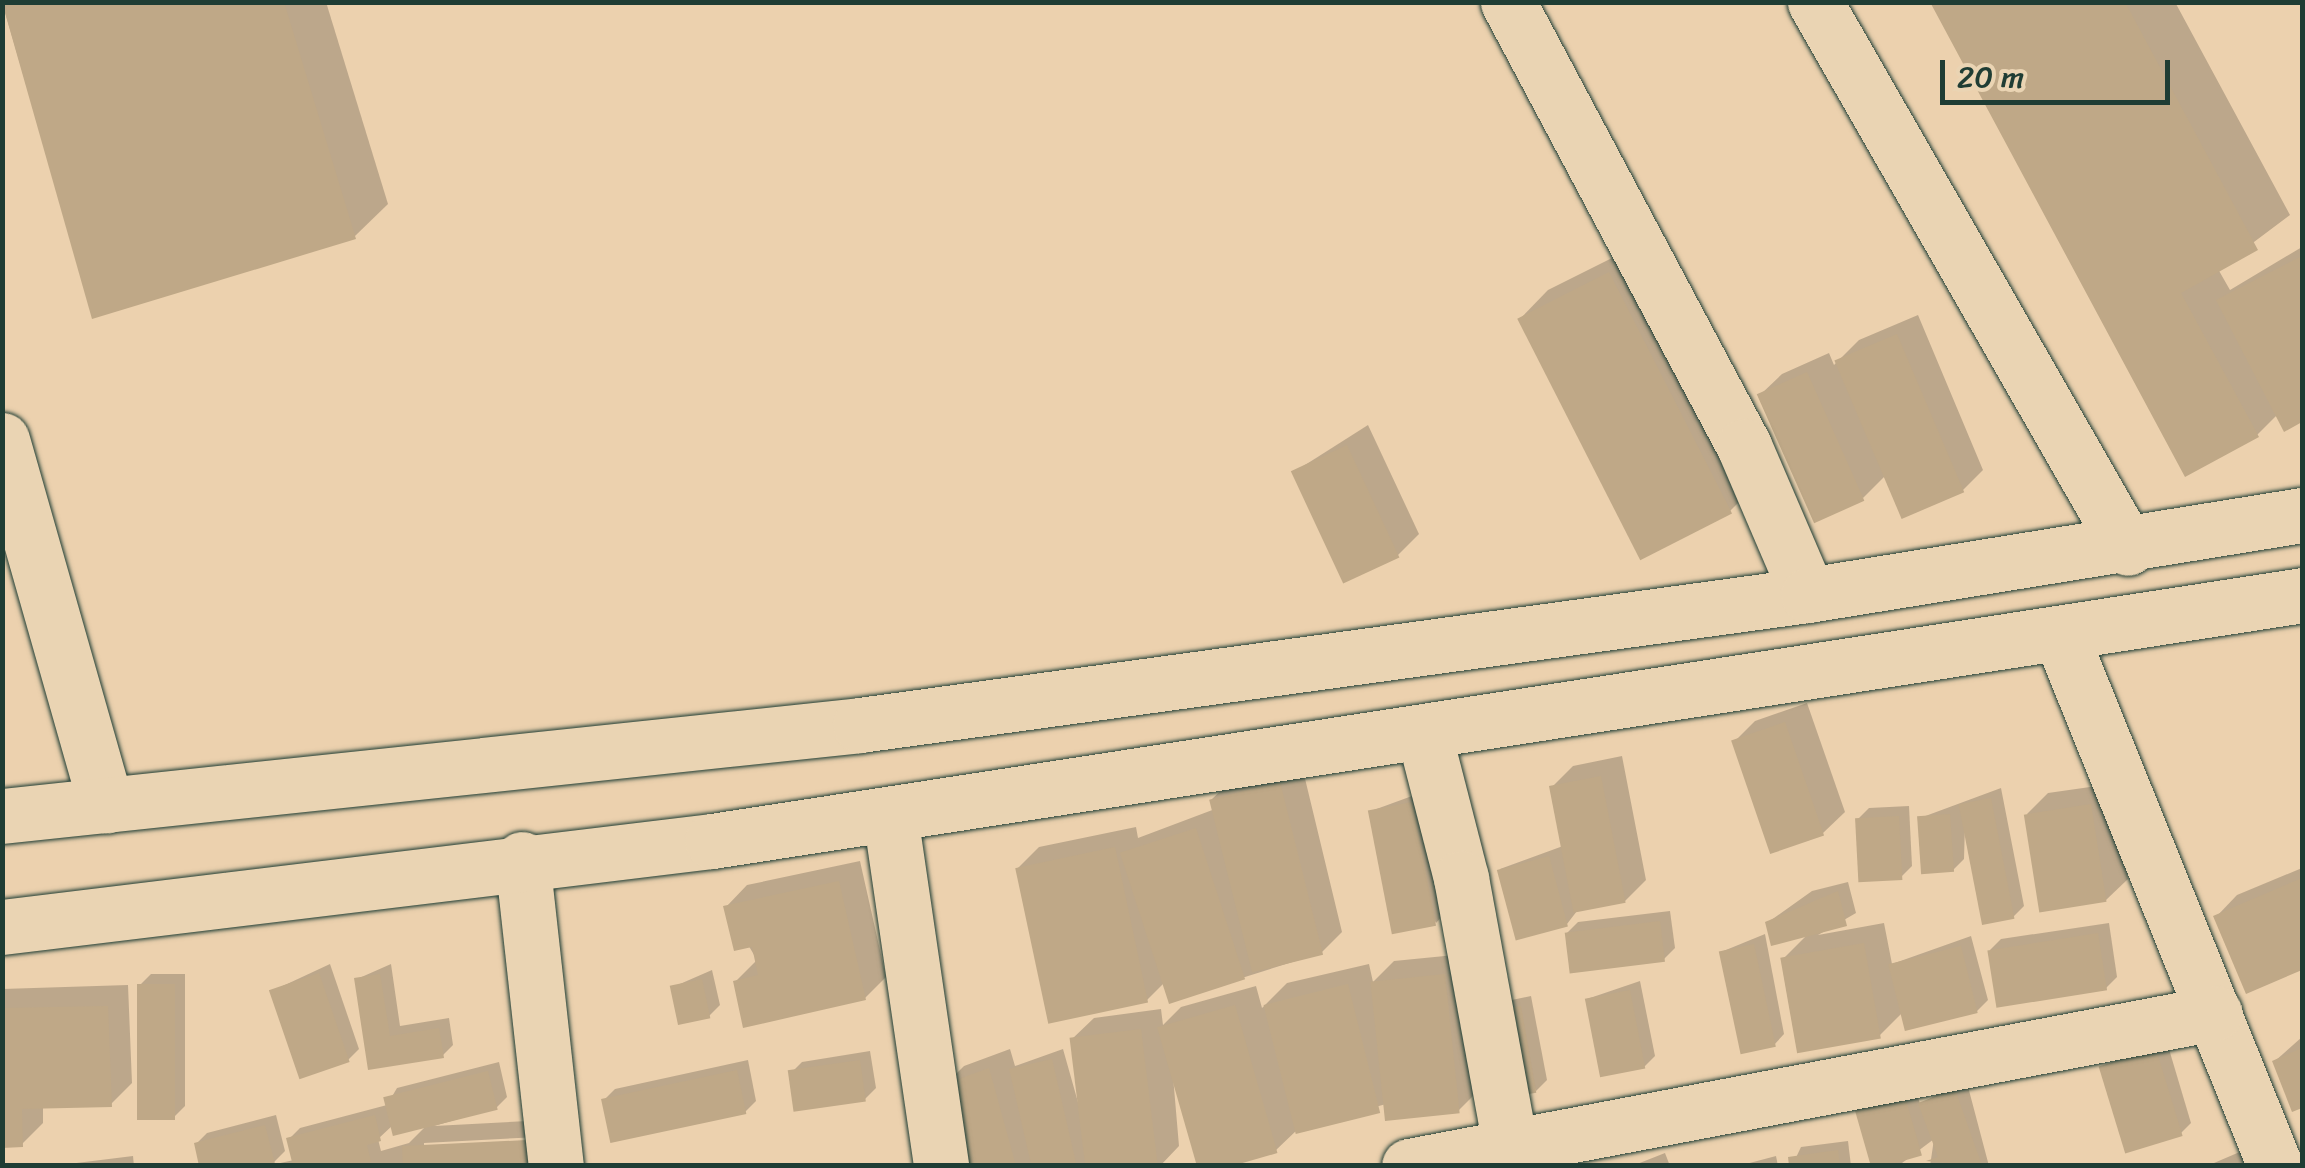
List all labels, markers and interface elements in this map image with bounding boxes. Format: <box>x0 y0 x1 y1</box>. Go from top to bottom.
scale bar <box>1945 40 2175 102</box>
text: 20 m <box>1957 50 2024 104</box>

